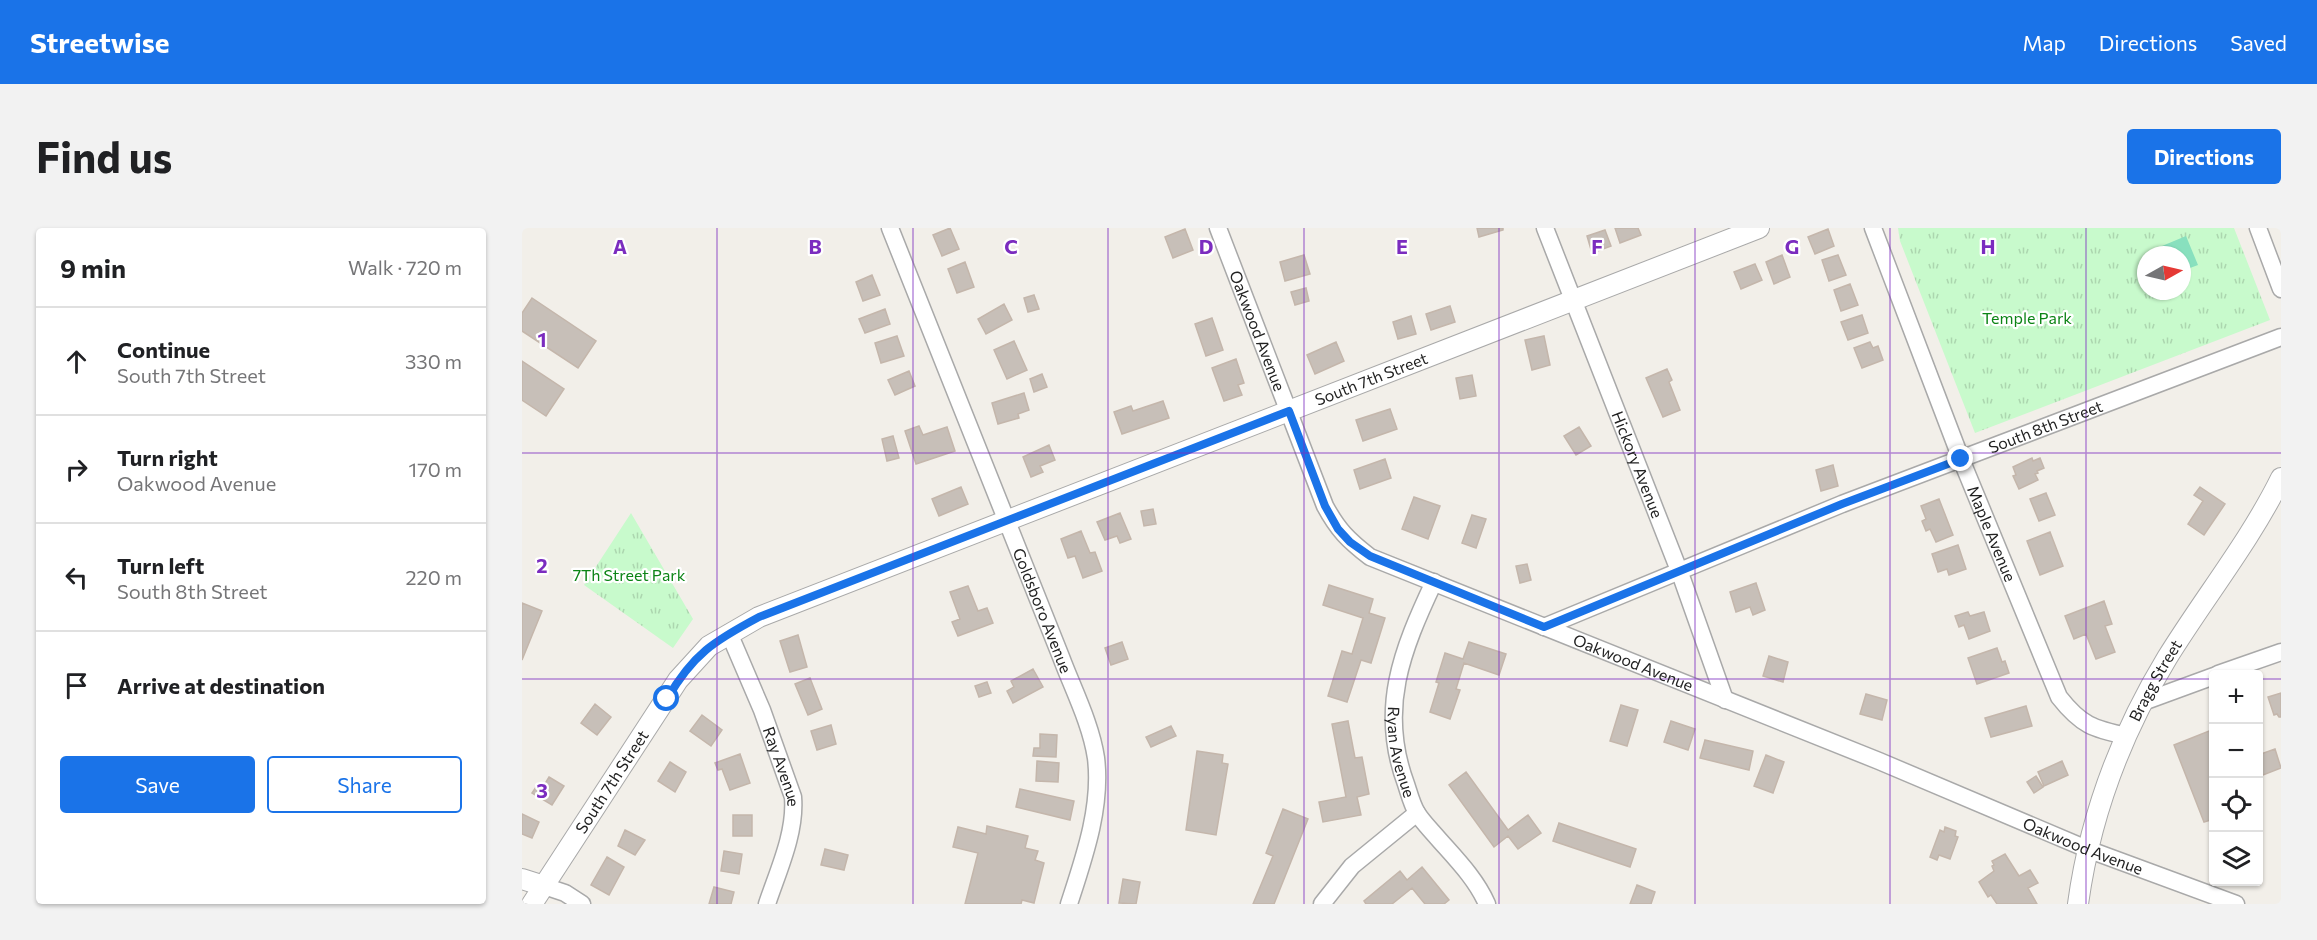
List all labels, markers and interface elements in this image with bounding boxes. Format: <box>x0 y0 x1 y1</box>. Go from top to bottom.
text: Streetwise <box>30 25 170 59</box>
text: Map <box>2023 30 2066 55</box>
text: Directions <box>2099 30 2197 55</box>
text: Saved <box>2230 30 2287 55</box>
button: Directions <box>2127 129 2281 184</box>
text: Find us <box>36 130 172 182</box>
text: A <box>613 234 627 258</box>
text: B <box>808 234 822 258</box>
text: C <box>1004 234 1018 258</box>
text: D <box>1199 234 1213 258</box>
text: E <box>1396 234 1408 258</box>
text: F <box>1591 234 1603 258</box>
text: G <box>1785 234 1799 258</box>
text: H <box>1981 234 1996 258</box>
north arrow <box>2137 246 2191 300</box>
text: 9 min <box>60 252 126 283</box>
text: Walk · 720 m <box>348 255 462 279</box>
street label: Oakwood Avenue <box>1226 268 1290 393</box>
park label: Temple Park <box>1982 308 2072 327</box>
text: 1 <box>537 327 547 351</box>
text: Continue <box>117 336 210 363</box>
icon: ahead <box>60 345 93 378</box>
street label: South 7th Street <box>1312 348 1430 409</box>
text: 330 m <box>405 349 462 373</box>
text: South 7th Street <box>117 363 266 387</box>
street label: South 8th Street <box>1986 396 2105 456</box>
street label: Hickory Avenue <box>1609 408 1667 520</box>
text: Turn right <box>117 444 218 471</box>
route end <box>1947 445 1973 471</box>
icon: right <box>60 453 93 486</box>
text: 170 m <box>409 457 462 481</box>
text: Oakwood Avenue <box>117 471 276 495</box>
street label: Maple Avenue <box>1964 483 2020 584</box>
street label: Goldsboro Avenue <box>1010 545 1076 676</box>
text: Turn left <box>117 552 204 579</box>
text: 2 <box>536 553 548 577</box>
icon: left <box>60 561 93 594</box>
text: 220 m <box>406 565 462 589</box>
park label: 7Th Street Park <box>573 565 686 584</box>
text: South 8th Street <box>117 579 268 603</box>
street label: Oakwood Avenue <box>1571 629 1696 695</box>
street label: Bragg Street <box>2124 635 2185 724</box>
icon: arrive <box>60 669 93 702</box>
map controls <box>2209 670 2263 886</box>
button: + <box>2209 670 2263 724</box>
text: Arrive at destination <box>117 672 325 699</box>
route start <box>653 685 679 711</box>
street label: Ryan Avenue <box>1385 706 1420 800</box>
street label: Ray Avenue <box>760 724 803 807</box>
button: − <box>2209 724 2263 778</box>
street label: South 7th Street <box>571 726 652 837</box>
button: Save <box>60 756 255 813</box>
button: Share <box>267 756 462 813</box>
text: 3 <box>536 778 548 802</box>
button: locate <box>2209 778 2263 832</box>
street label: Oakwood Avenue <box>2020 813 2146 878</box>
button: layers <box>2209 832 2263 886</box>

